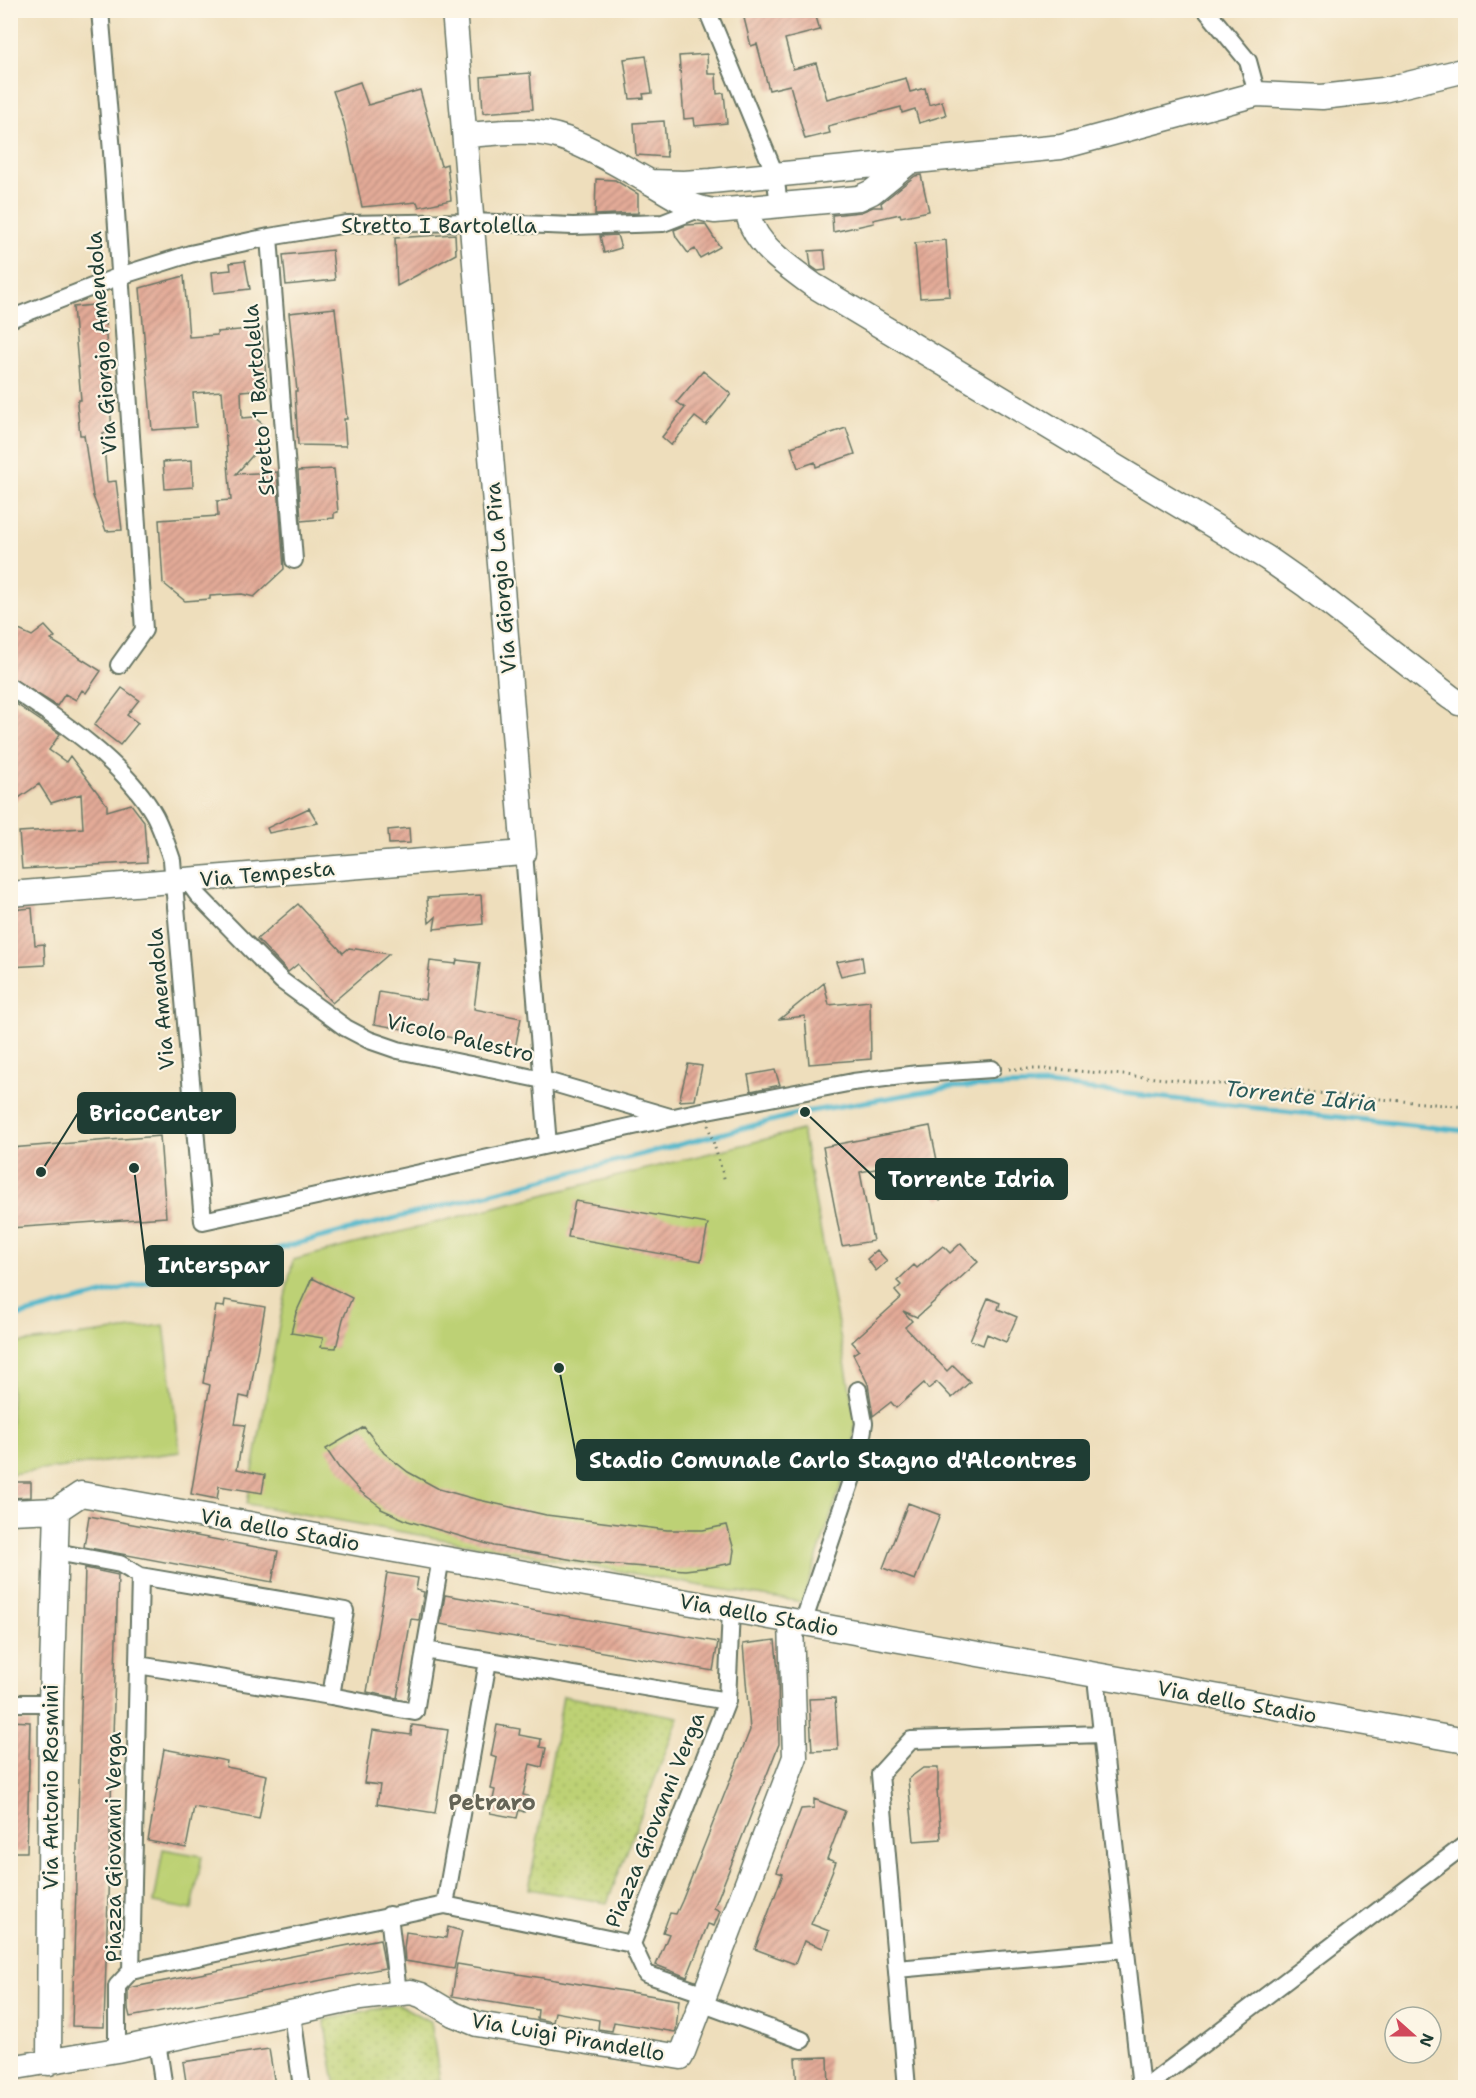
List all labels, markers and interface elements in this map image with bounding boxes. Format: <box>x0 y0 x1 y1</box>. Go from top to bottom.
street label: Stretto I Bartolella <box>341 212 537 240</box>
street label: Via Giorgio Amendola <box>80 230 124 456</box>
street label: Stretto 1 Bartolella <box>237 303 281 497</box>
street label: Via Giorgio La Pira <box>479 481 523 675</box>
street label: Via Tempesta <box>198 854 336 894</box>
street label: Via Amendola <box>141 927 181 1071</box>
street label: Vicolo Palestro <box>383 1007 537 1069</box>
water label: Torrente Idria <box>1223 1074 1379 1118</box>
callout: BricoCenter <box>78 1093 235 1133</box>
text: BricoCenter <box>89 1099 223 1128</box>
callout: Torrente Idria <box>876 1159 1067 1199</box>
text: Torrente Idria <box>888 1165 1054 1194</box>
callout: Interspar <box>146 1246 283 1286</box>
text: Interspar <box>158 1251 270 1280</box>
callout: Stadio Comunale Carlo Stagno d'Alcontres <box>577 1440 1089 1480</box>
text: Stadio Comunale Carlo Stagno d'Alcontres <box>589 1446 1077 1475</box>
street label: Via dello Stadio <box>198 1502 362 1558</box>
street label: Via dello Stadio <box>677 1587 841 1643</box>
street label: Via dello Stadio <box>1155 1674 1319 1730</box>
street label: Via Antonio Rosmini <box>37 1684 65 1890</box>
street label: Piazza Giovanni Verga <box>599 1708 711 1932</box>
street label: Piazza Giovanni Verga <box>100 1732 128 1962</box>
district label: Petraro <box>448 1788 536 1817</box>
north arrow <box>1383 2005 1443 2065</box>
street label: Via Luigi Pirandello <box>469 2006 667 2068</box>
text: N <box>1414 2031 1439 2050</box>

